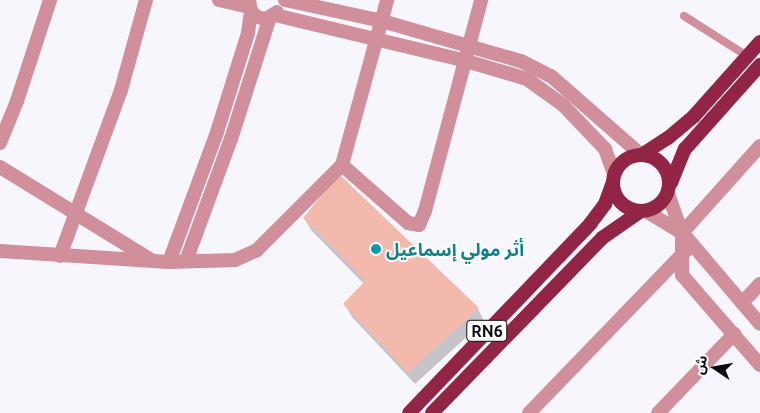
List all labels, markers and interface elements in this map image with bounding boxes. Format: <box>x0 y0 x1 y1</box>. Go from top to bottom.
place label: أثر مولي إسماعيل <box>386 238 524 260</box>
marker: أثر مولي إسماعيل <box>370 243 382 255</box>
road number: RN6 <box>466 318 508 344</box>
north arrow <box>690 343 740 393</box>
text: ش <box>691 354 710 376</box>

